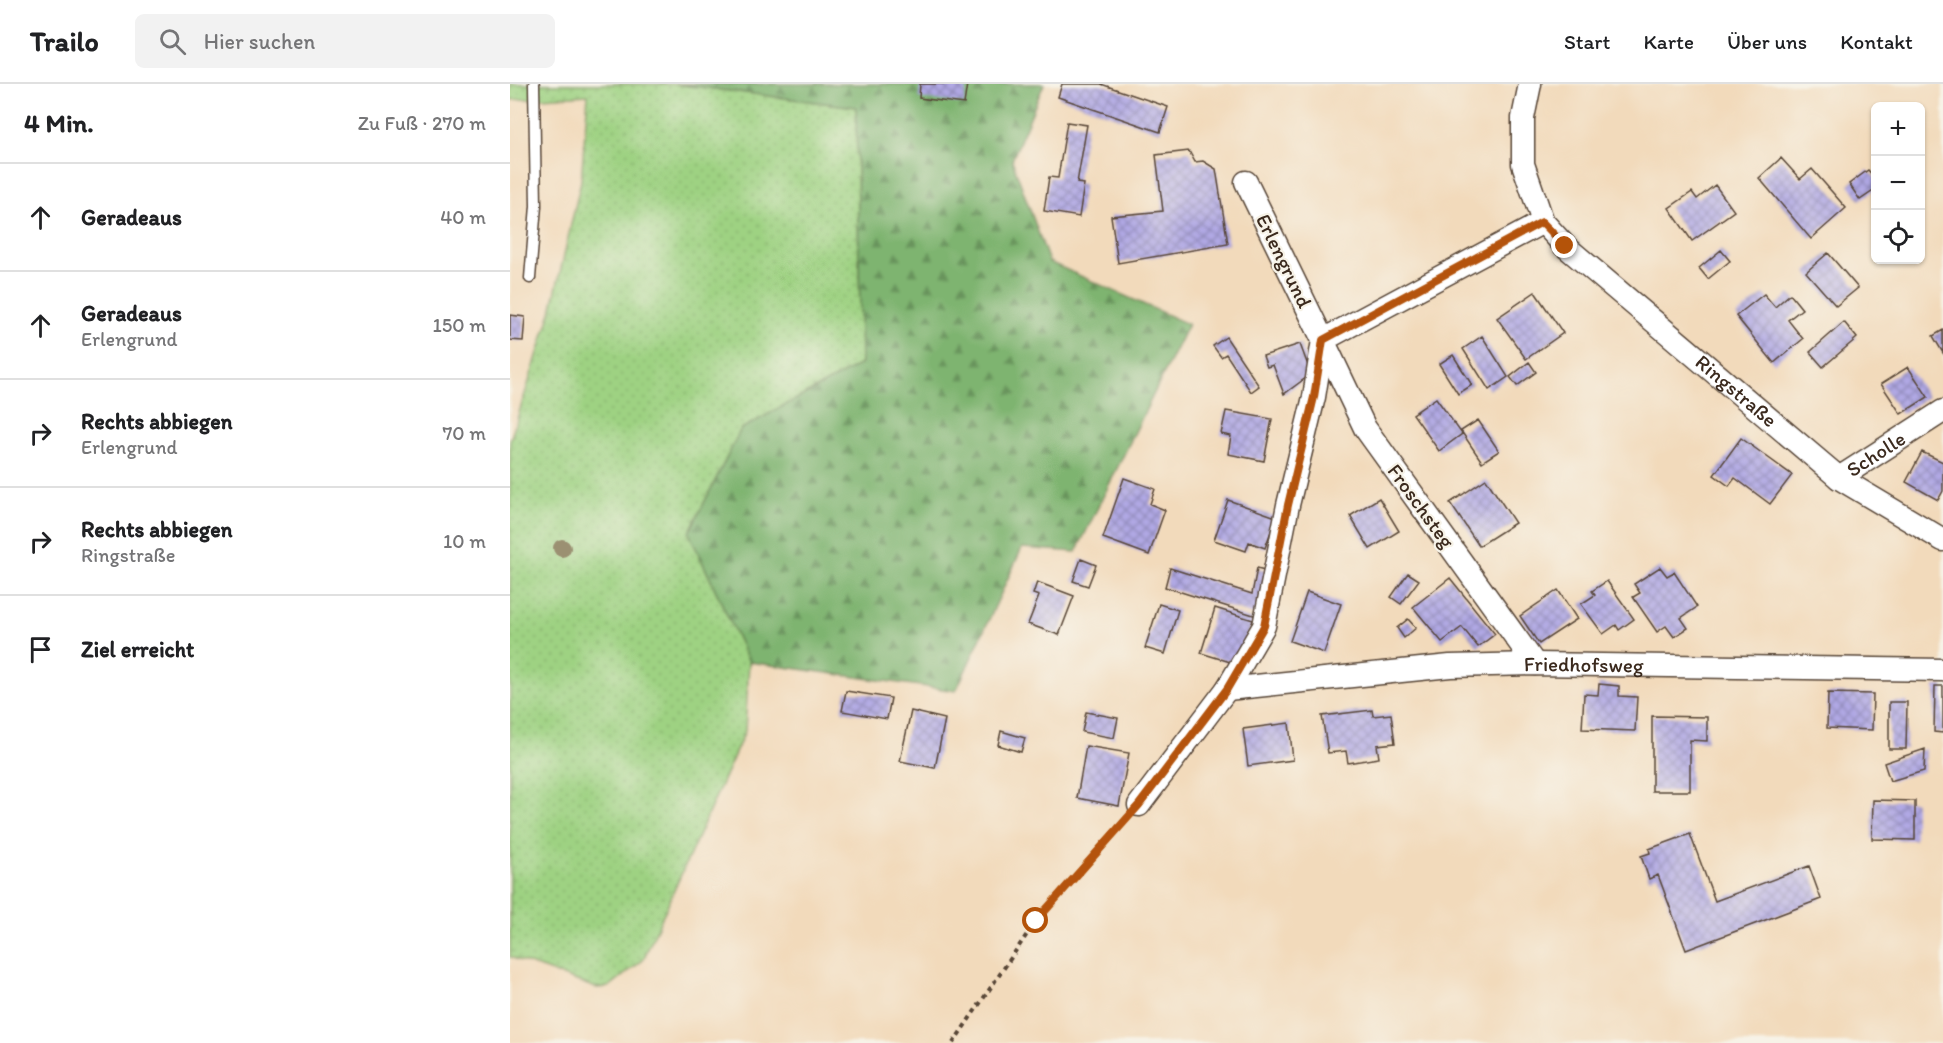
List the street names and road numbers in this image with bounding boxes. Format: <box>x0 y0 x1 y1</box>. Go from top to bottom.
street label: Erlengrund <box>1251 210 1318 312</box>
street label: Ringstraße <box>1691 349 1783 432</box>
street label: Scholle <box>1842 426 1910 482</box>
street label: Froschsteg <box>1382 459 1460 553</box>
street label: Friedhofsweg <box>1524 651 1644 678</box>

